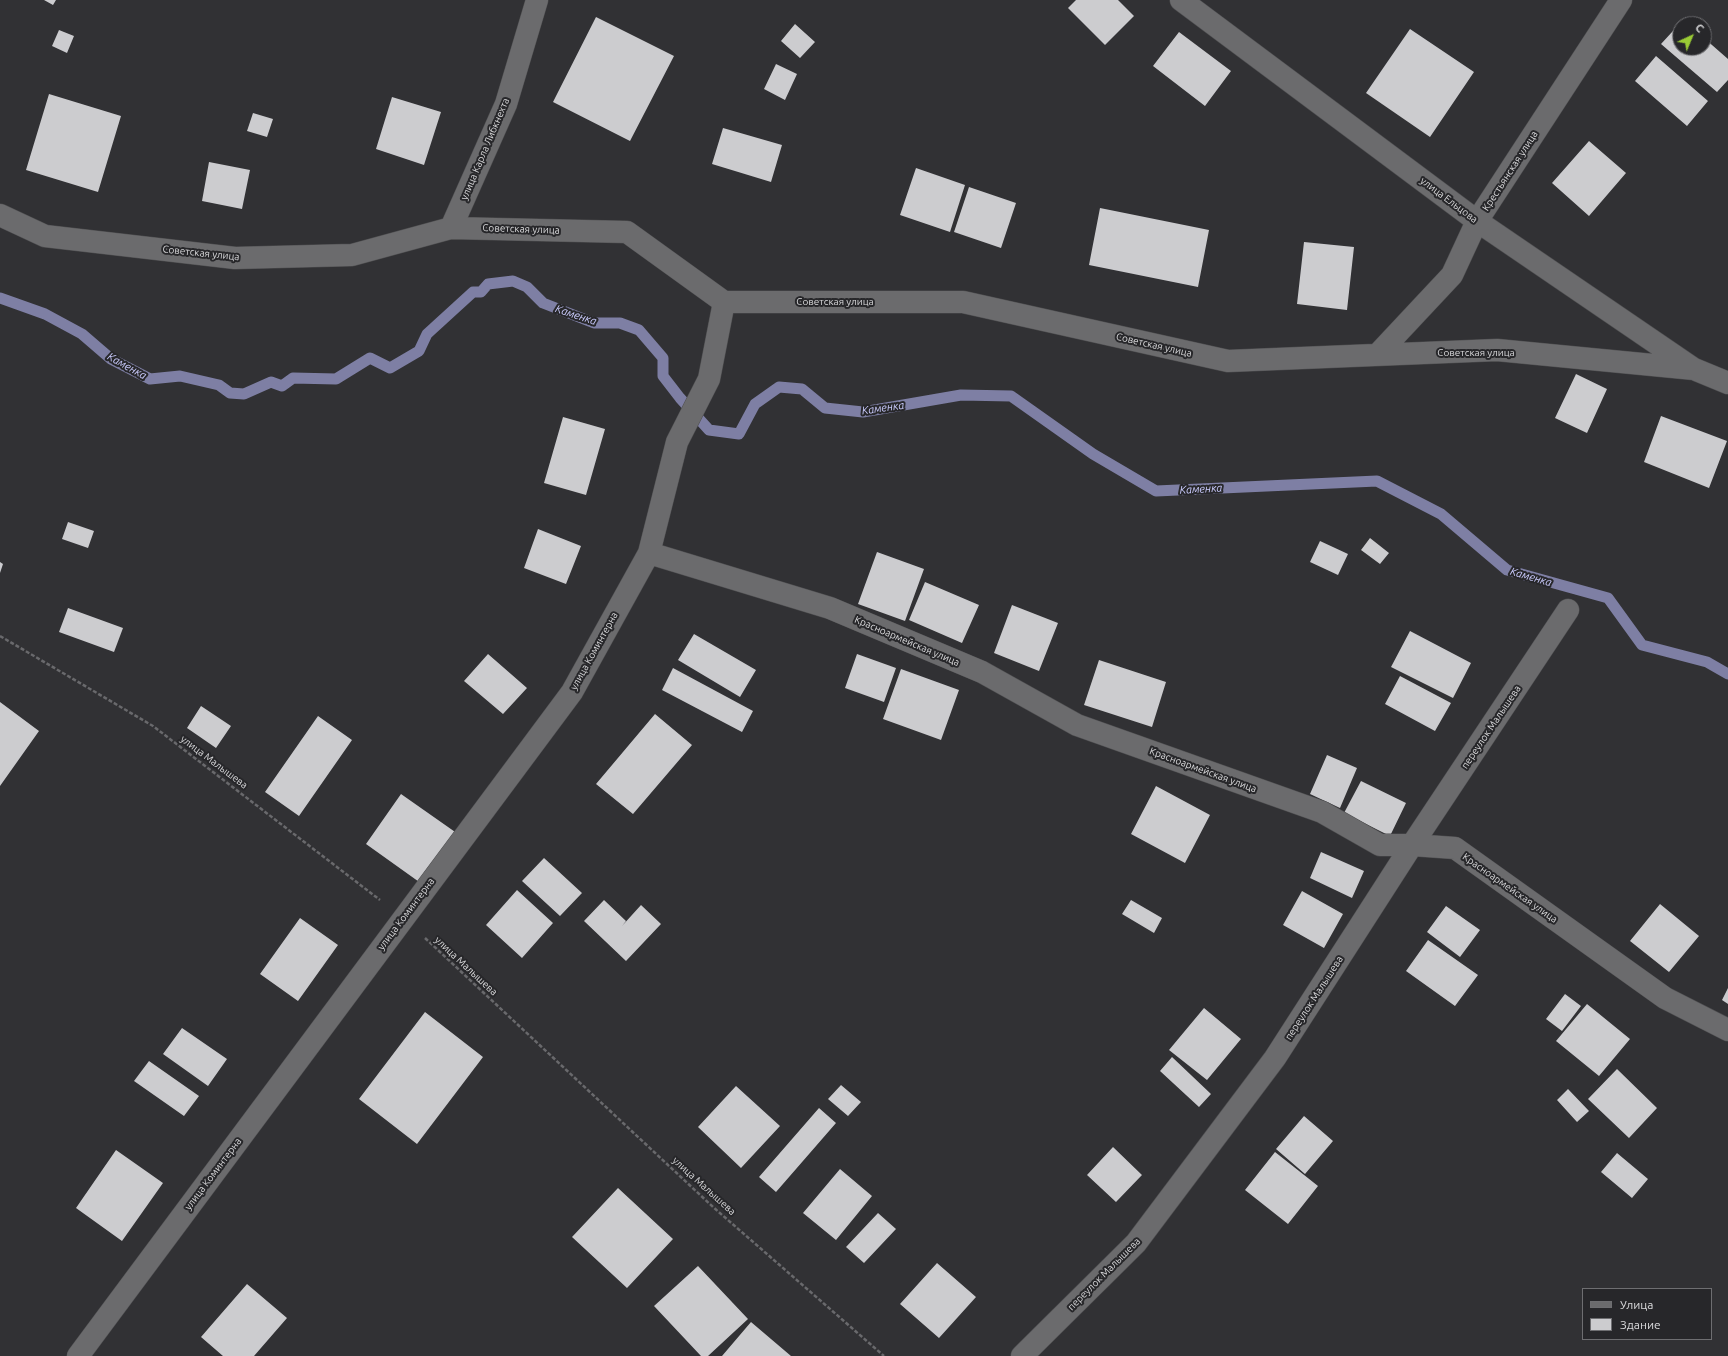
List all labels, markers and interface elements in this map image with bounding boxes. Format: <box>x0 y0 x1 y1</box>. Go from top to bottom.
north arrow <box>1672 16 1712 56</box>
text: С <box>1693 21 1706 35</box>
street label: улица Карла Либкнехта <box>458 96 512 202</box>
street label: Крестьянская улица <box>1480 129 1540 213</box>
street label: улица Ельцова <box>1418 175 1480 225</box>
street label: Советская улица <box>482 222 560 236</box>
street label: Советская улица <box>162 243 240 263</box>
street label: Советская улица <box>796 296 874 308</box>
water label: Каменка <box>554 302 598 328</box>
street label: Советская улица <box>1115 330 1193 360</box>
street label: Советская улица <box>1437 347 1515 359</box>
water label: Каменка <box>105 350 149 382</box>
water label: Каменка <box>861 398 905 418</box>
water label: Каменка <box>1179 481 1223 497</box>
water label: Каменка <box>1509 565 1553 589</box>
street label: улица Коминтерна <box>568 610 620 692</box>
street label: Красноармейская улица <box>853 613 961 669</box>
street label: переулок Малышева <box>1459 683 1523 771</box>
street label: улица Малышева <box>178 733 250 791</box>
street label: Красноармейская улица <box>1148 745 1258 795</box>
street label: Красноармейская улица <box>1460 851 1560 925</box>
street label: улица Коминтерна <box>375 876 437 952</box>
street label: улица Малышева <box>432 934 500 998</box>
street label: переулок Малышева <box>1282 954 1346 1042</box>
street label: улица Коминтерна <box>182 1136 244 1212</box>
street label: улица Малышева <box>670 1154 738 1218</box>
street label: переулок Малышева <box>1065 1235 1143 1313</box>
legend <box>1582 1288 1712 1340</box>
text: Улица <box>1620 1298 1653 1311</box>
text: Здание <box>1620 1318 1661 1331</box>

